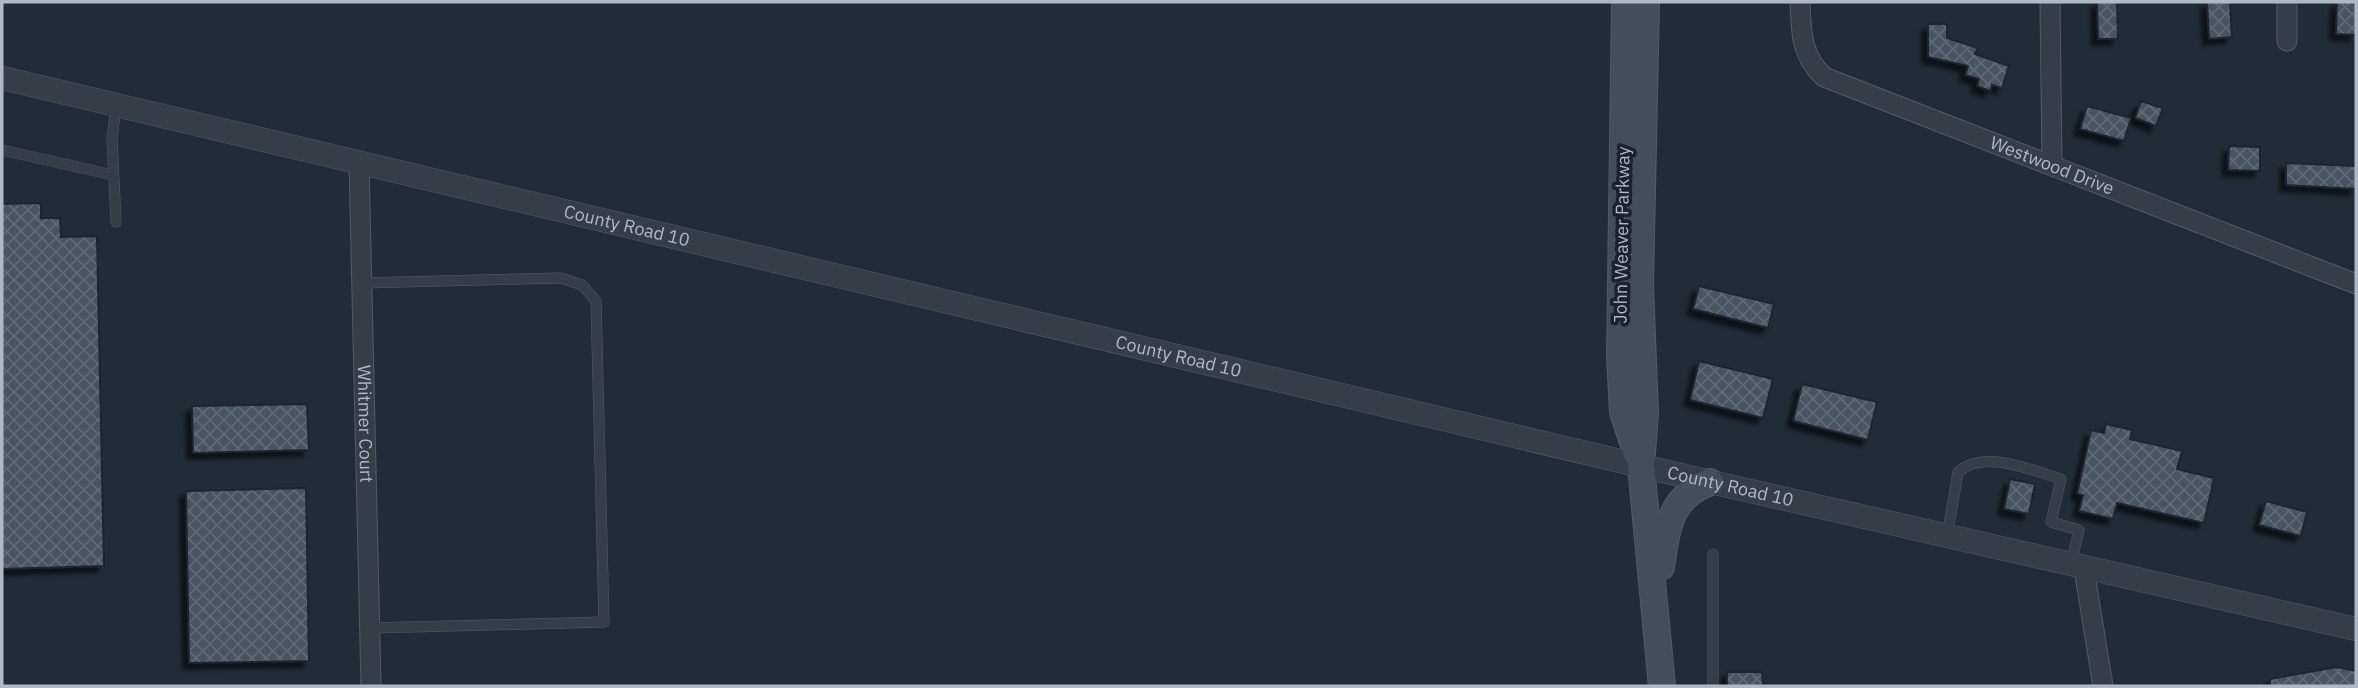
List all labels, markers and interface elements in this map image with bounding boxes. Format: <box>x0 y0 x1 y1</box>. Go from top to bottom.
street label: Westwood Drive <box>1987 131 2118 200</box>
street label: John Weaver Parkway <box>1608 146 1635 324</box>
street label: County Road 10 <box>562 199 692 251</box>
street label: County Road 10 <box>1113 330 1244 382</box>
street label: Whitmer Court <box>353 365 378 483</box>
street label: County Road 10 <box>1665 460 1796 511</box>

